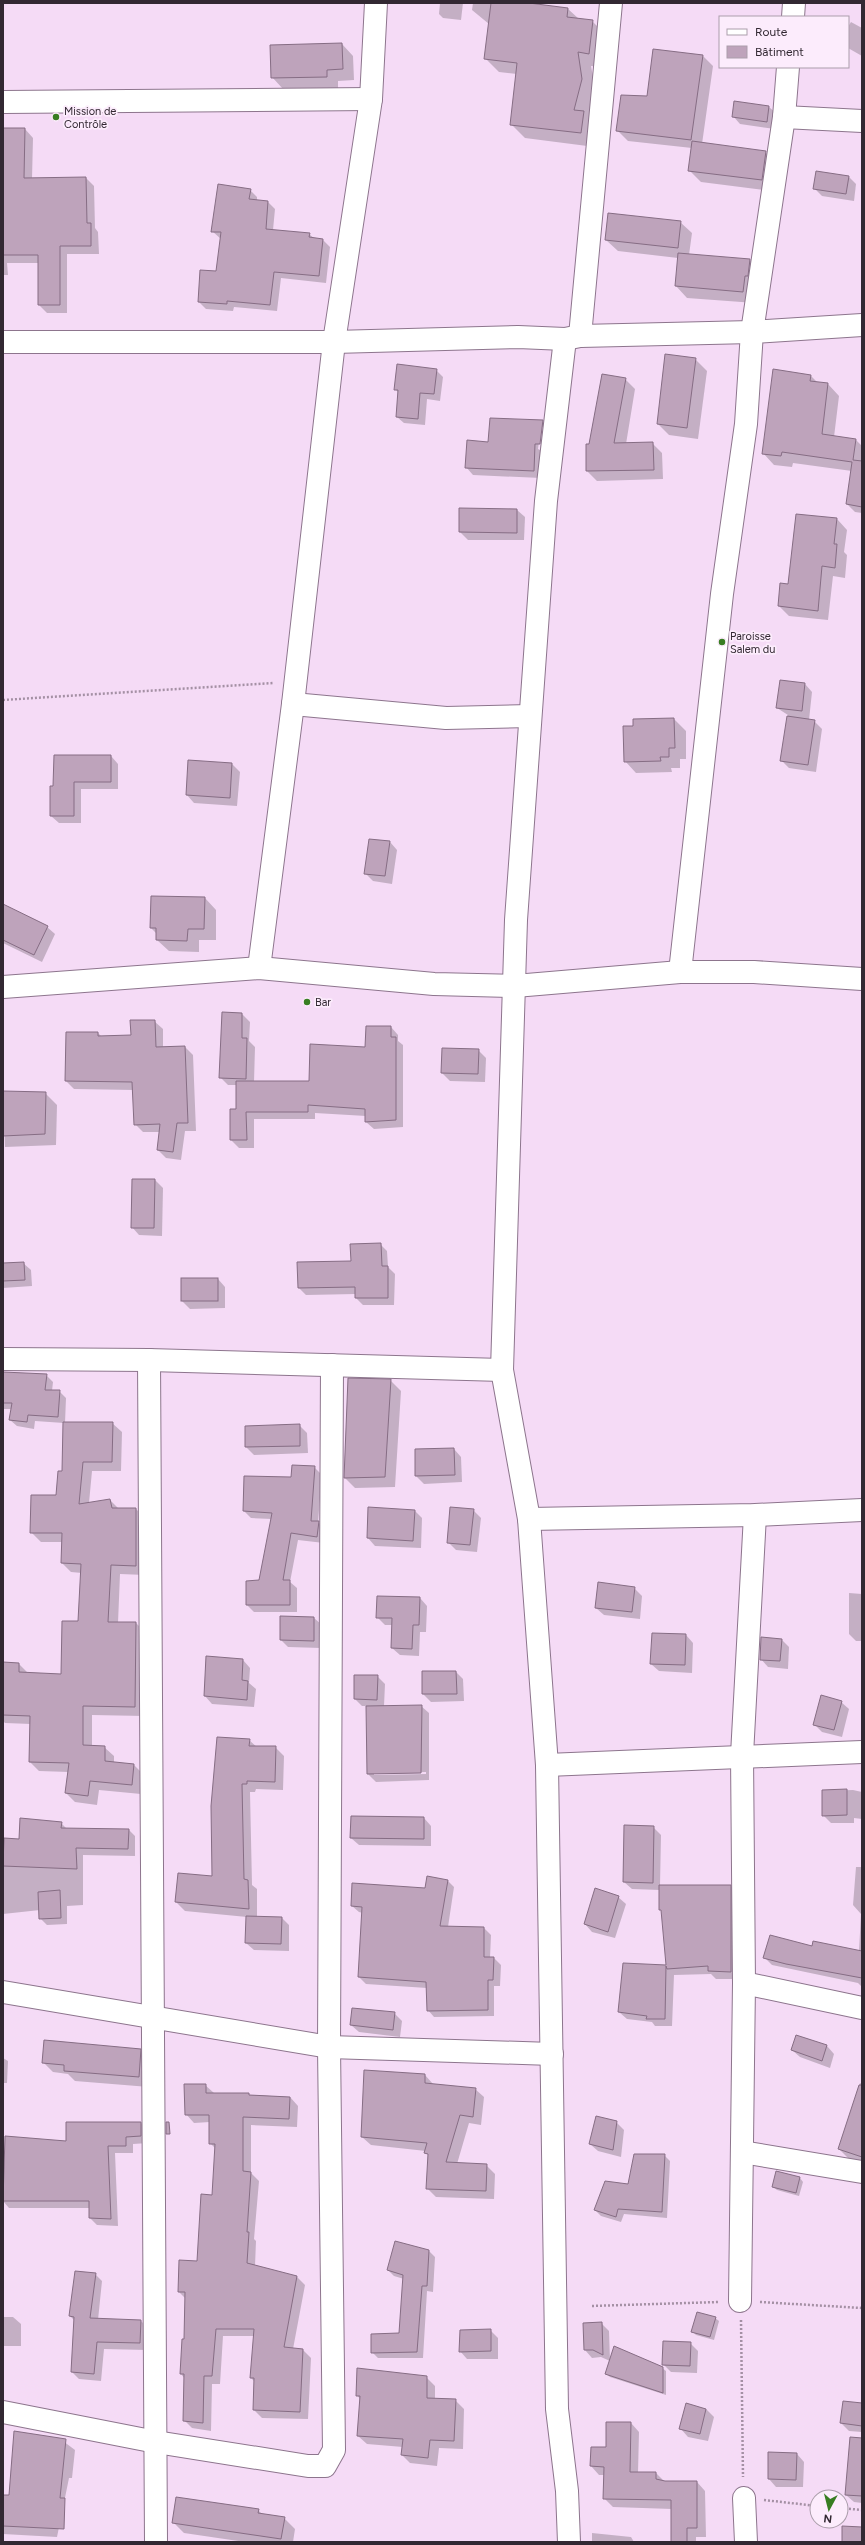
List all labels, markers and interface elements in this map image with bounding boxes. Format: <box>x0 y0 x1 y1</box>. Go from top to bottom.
legend <box>719 16 849 68</box>
text: Route <box>755 25 788 39</box>
text: Bâtiment <box>755 45 804 59</box>
place label: Mission de Contrôle <box>64 105 116 131</box>
marker: Mission de Contrôle <box>51 112 61 122</box>
place label: Paroisse Salem du <box>730 630 775 656</box>
marker: Paroisse Salem du <box>717 637 727 647</box>
place label: Bar <box>315 996 331 1009</box>
marker: Bar <box>302 997 312 1007</box>
north arrow <box>809 2489 849 2529</box>
text: N <box>823 2511 833 2525</box>

